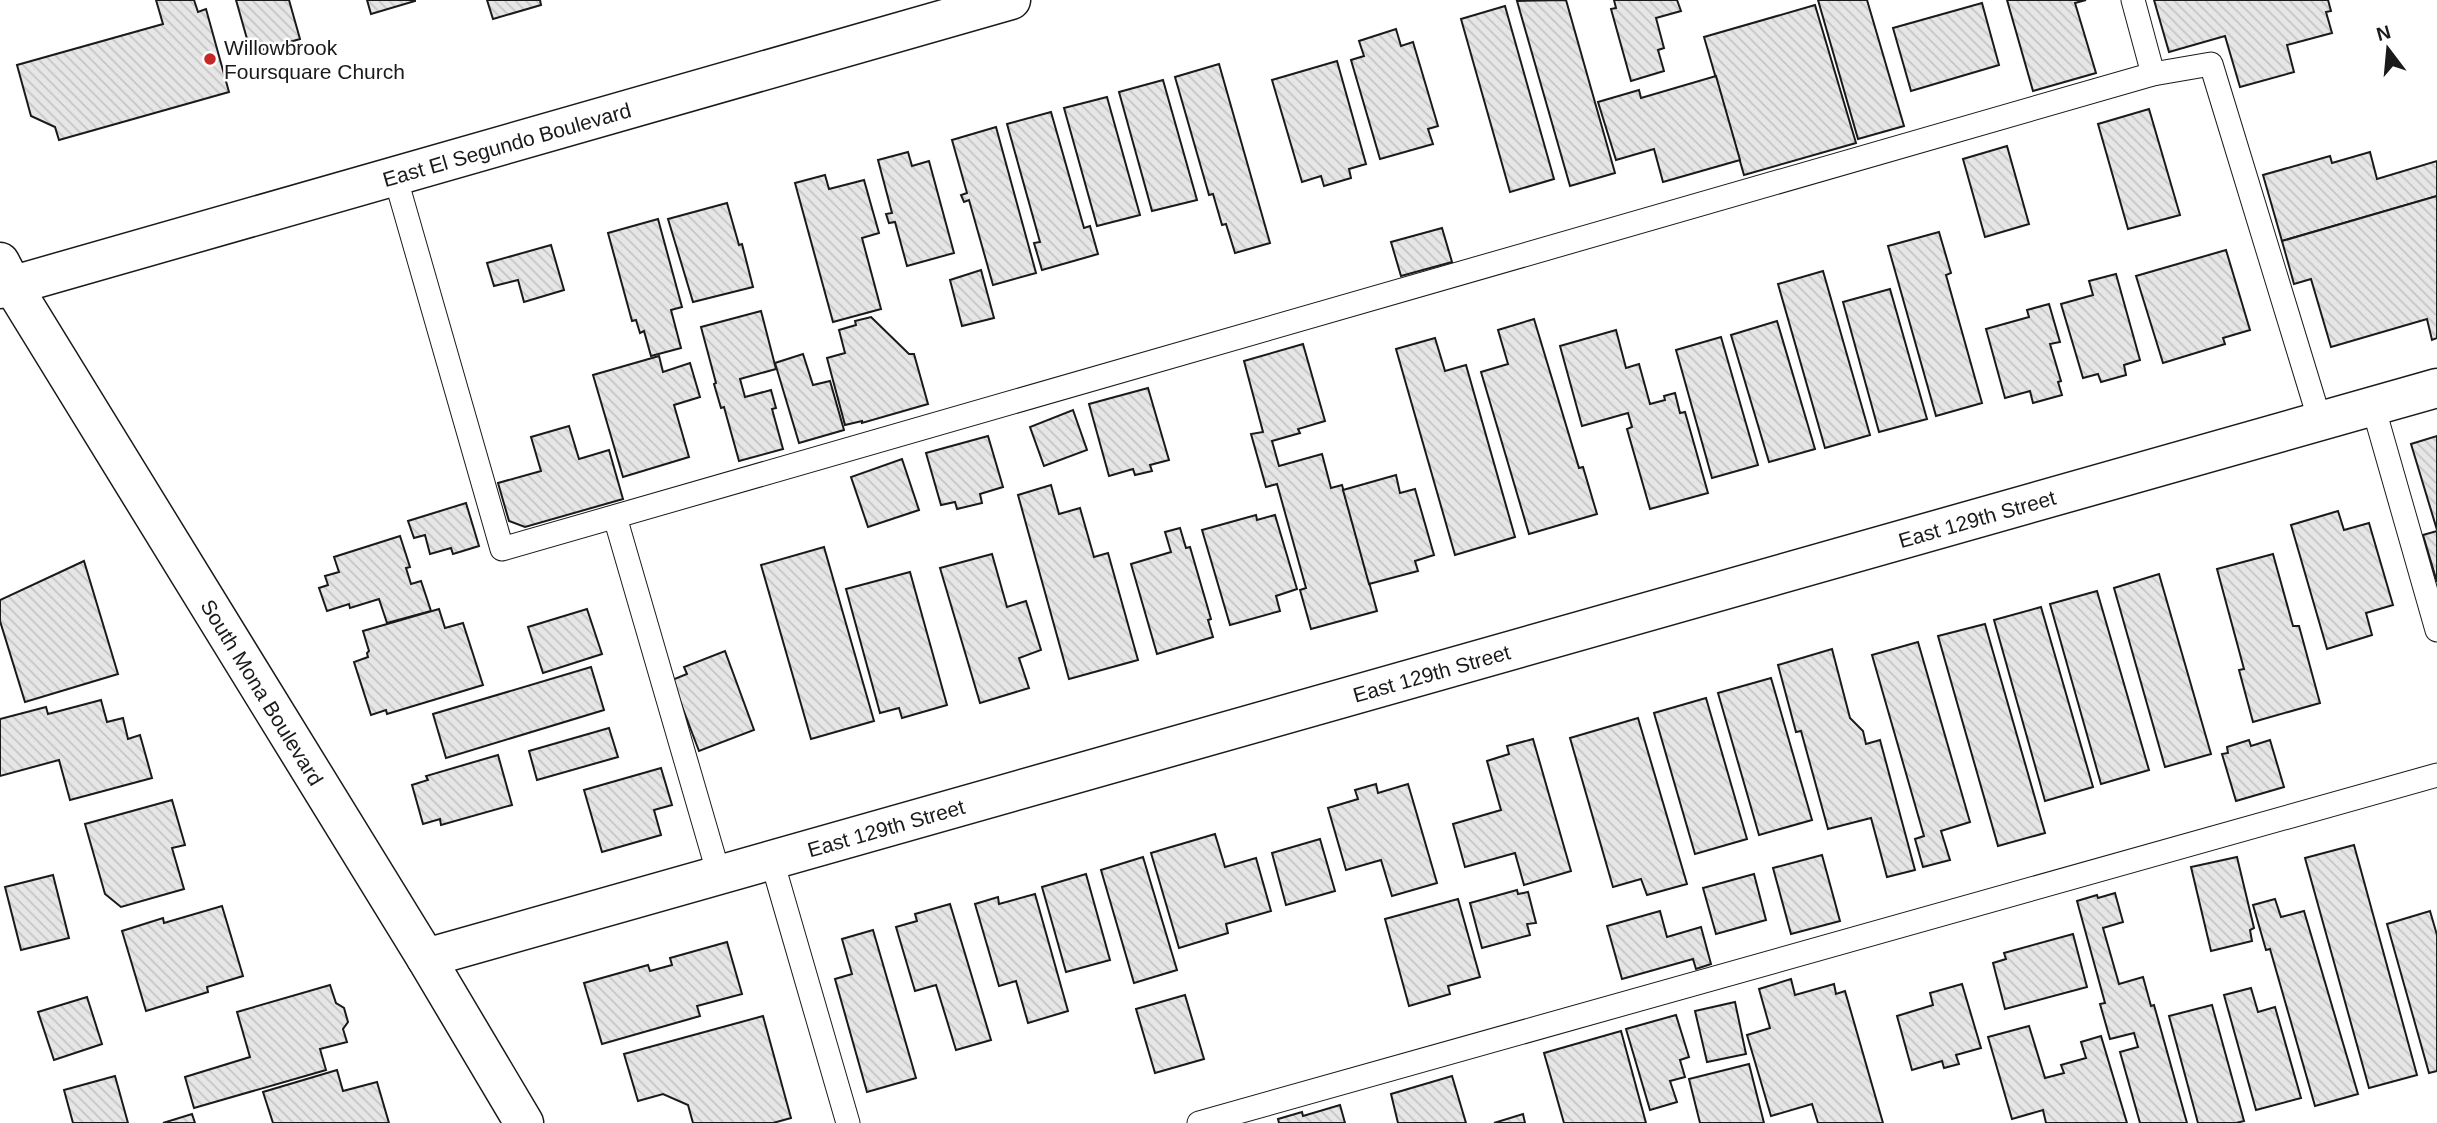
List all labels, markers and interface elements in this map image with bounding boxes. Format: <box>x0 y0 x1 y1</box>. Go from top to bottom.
north arrow <box>2353 14 2423 84</box>
text: N <box>2374 21 2393 45</box>
place label: Willowbrook Foursquare Church <box>224 36 405 83</box>
marker: Willowbrook Foursquare Church <box>202 51 218 67</box>
street label: East El Segundo Boulevard <box>380 98 633 191</box>
street label: East 129th Street <box>1896 485 2058 552</box>
street label: South Mona Boulevard <box>197 595 328 789</box>
street label: East 129th Street <box>1350 640 1513 706</box>
street label: East 129th Street <box>805 794 967 861</box>

